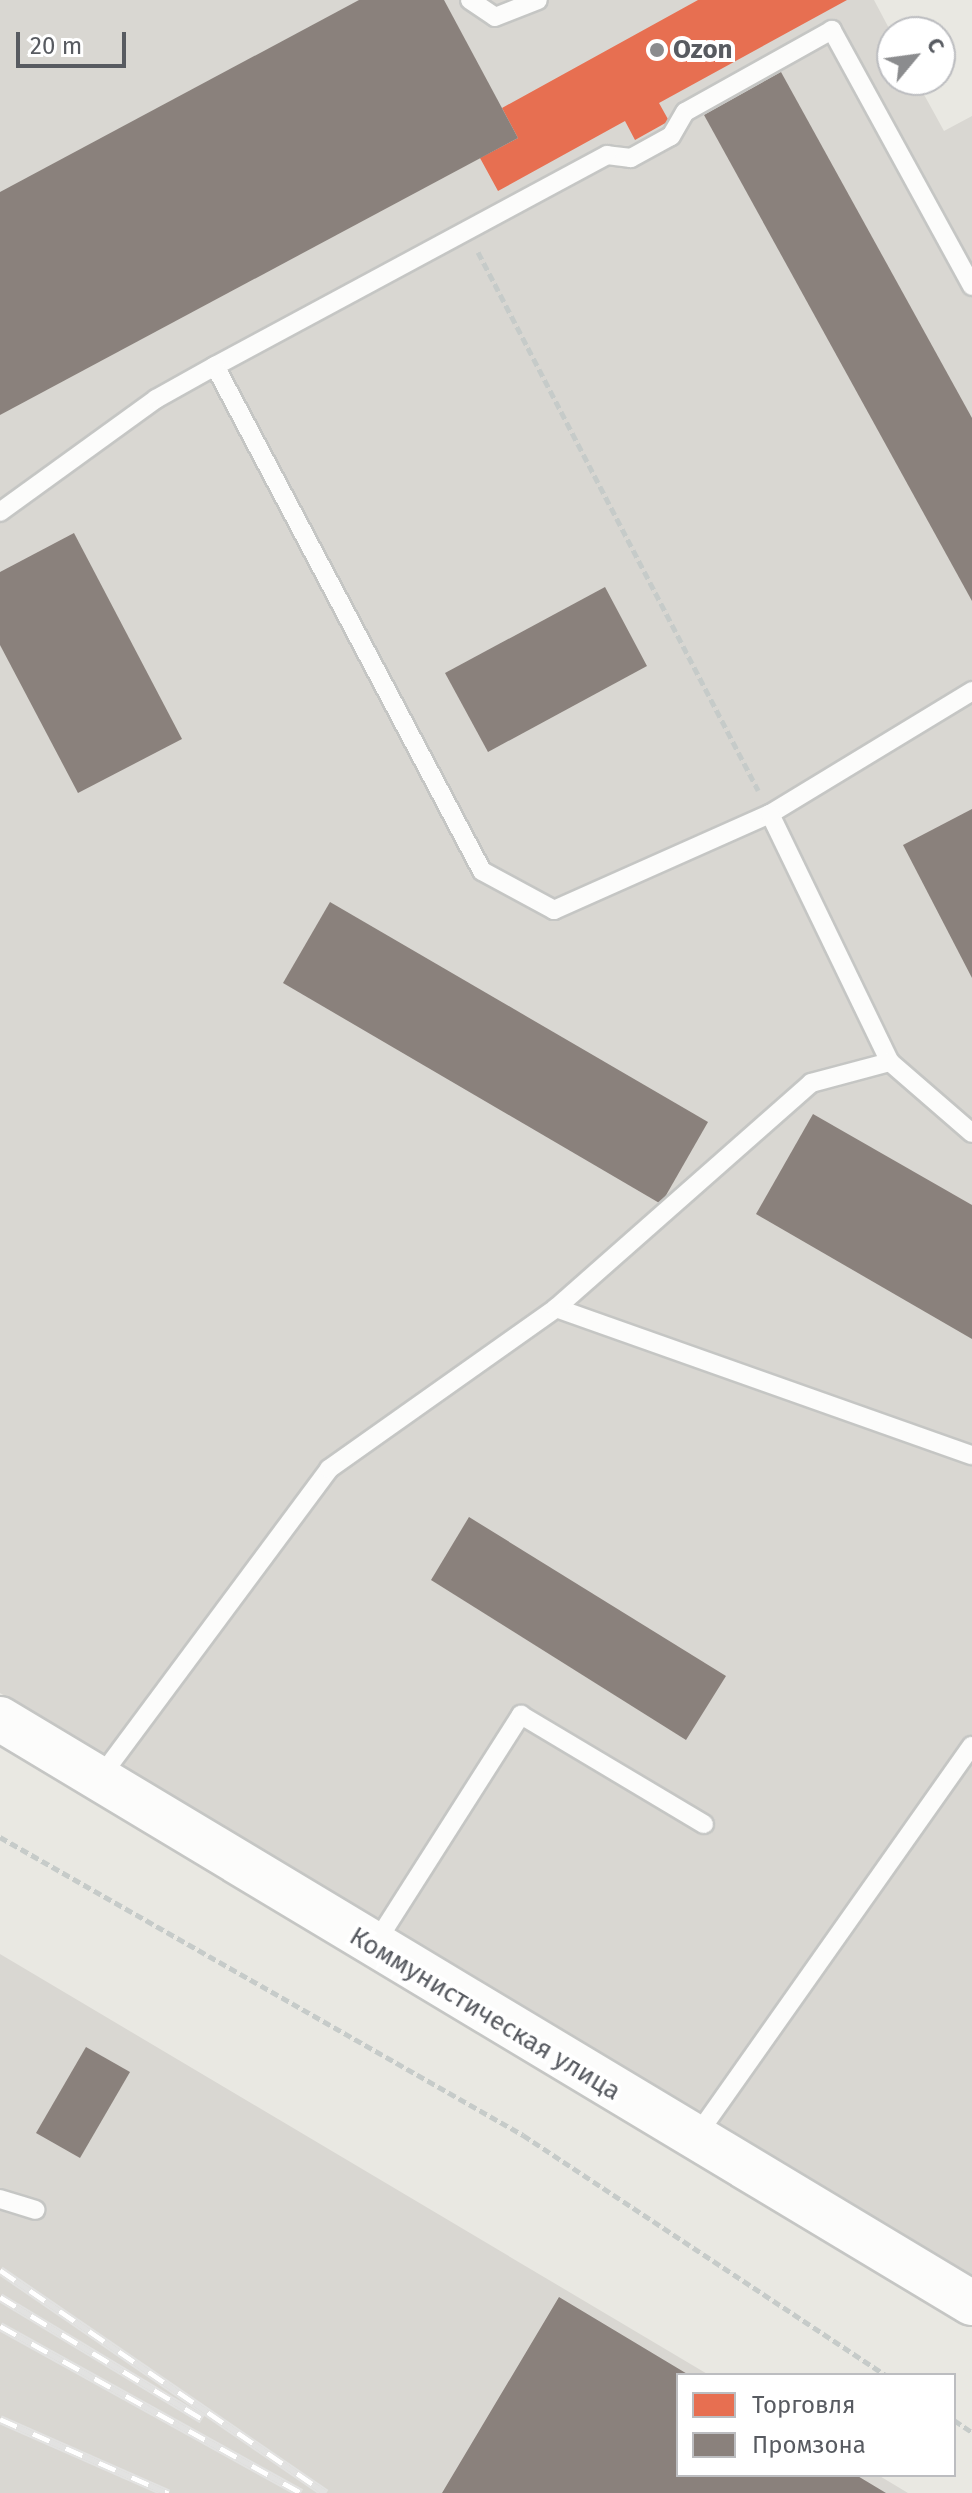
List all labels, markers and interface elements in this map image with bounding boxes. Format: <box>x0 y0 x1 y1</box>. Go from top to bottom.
scale bar <box>20 16 130 66</box>
north arrow <box>876 16 956 96</box>
text: 20 m <box>30 32 82 60</box>
text: С <box>921 33 951 57</box>
place label: Ozon <box>673 34 733 66</box>
marker: Ozon <box>648 41 666 59</box>
street label: Коммунистическая улица <box>344 1921 626 2107</box>
legend <box>676 2373 956 2477</box>
text: Торговля <box>752 2391 855 2419</box>
text: Промзона <box>752 2431 866 2459</box>

